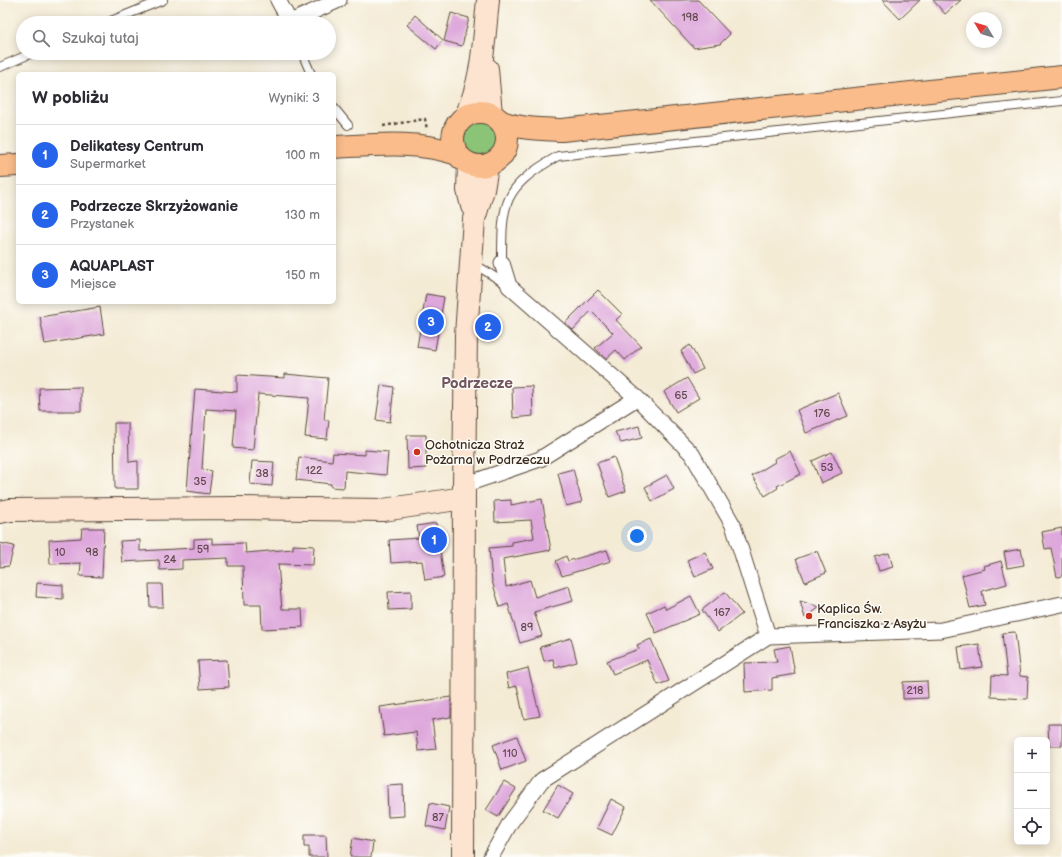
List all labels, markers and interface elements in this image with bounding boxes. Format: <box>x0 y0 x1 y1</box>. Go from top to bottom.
house number: 198 <box>681 11 699 24</box>
north arrow <box>966 12 1002 48</box>
search box <box>16 16 336 60</box>
icon: search <box>30 27 52 49</box>
text: Szukaj tutaj <box>62 29 139 48</box>
text: W pobliżu <box>32 88 109 108</box>
text: Wyniki: 3 <box>268 90 320 106</box>
text: Delikatesy Centrum <box>70 137 204 156</box>
text: 1 <box>42 147 48 163</box>
text: 100 m <box>285 147 320 163</box>
text: Supermarket <box>70 156 146 172</box>
text: Podrzecze Skrzyżowanie <box>70 197 238 216</box>
text: 2 <box>41 207 49 223</box>
text: 130 m <box>285 207 320 223</box>
text: Przystanek <box>70 216 134 232</box>
text: AQUAPLAST <box>70 257 154 276</box>
text: 3 <box>41 267 49 283</box>
text: 150 m <box>286 267 320 283</box>
text: Miejsce <box>70 276 116 292</box>
pin: 3 <box>418 307 444 337</box>
pin: 2 <box>475 312 501 342</box>
district label: Podrzecze <box>441 374 513 393</box>
house number: 65 <box>674 389 688 402</box>
house number: 176 <box>814 407 830 420</box>
place label: Ochotnicza Straż Pożarna w Podrzeczu <box>425 437 550 468</box>
marker: Ochotnicza Straż Pożarna w Podrzeczu <box>412 447 422 457</box>
house number: 53 <box>820 461 834 474</box>
house number: 122 <box>305 464 323 477</box>
house number: 38 <box>255 467 269 480</box>
house number: 35 <box>193 475 207 488</box>
pin: 1 <box>421 525 447 555</box>
your location <box>627 526 647 546</box>
house number: 59 <box>197 543 209 556</box>
house number: 10 <box>55 546 66 559</box>
house number: 98 <box>86 546 98 559</box>
house number: 24 <box>163 553 177 566</box>
place label: Kaplica Św. Franciszka z Asyżu <box>817 600 927 632</box>
house number: 167 <box>714 606 731 619</box>
marker: Kaplica Św. Franciszka z Asyżu <box>804 611 814 621</box>
house number: 89 <box>521 621 533 634</box>
house number: 218 <box>907 684 924 697</box>
map controls <box>1014 737 1050 845</box>
button: + <box>1014 737 1050 773</box>
house number: 110 <box>503 747 518 760</box>
button: − <box>1014 773 1050 809</box>
button: locate <box>1014 809 1050 845</box>
house number: 87 <box>432 811 444 824</box>

